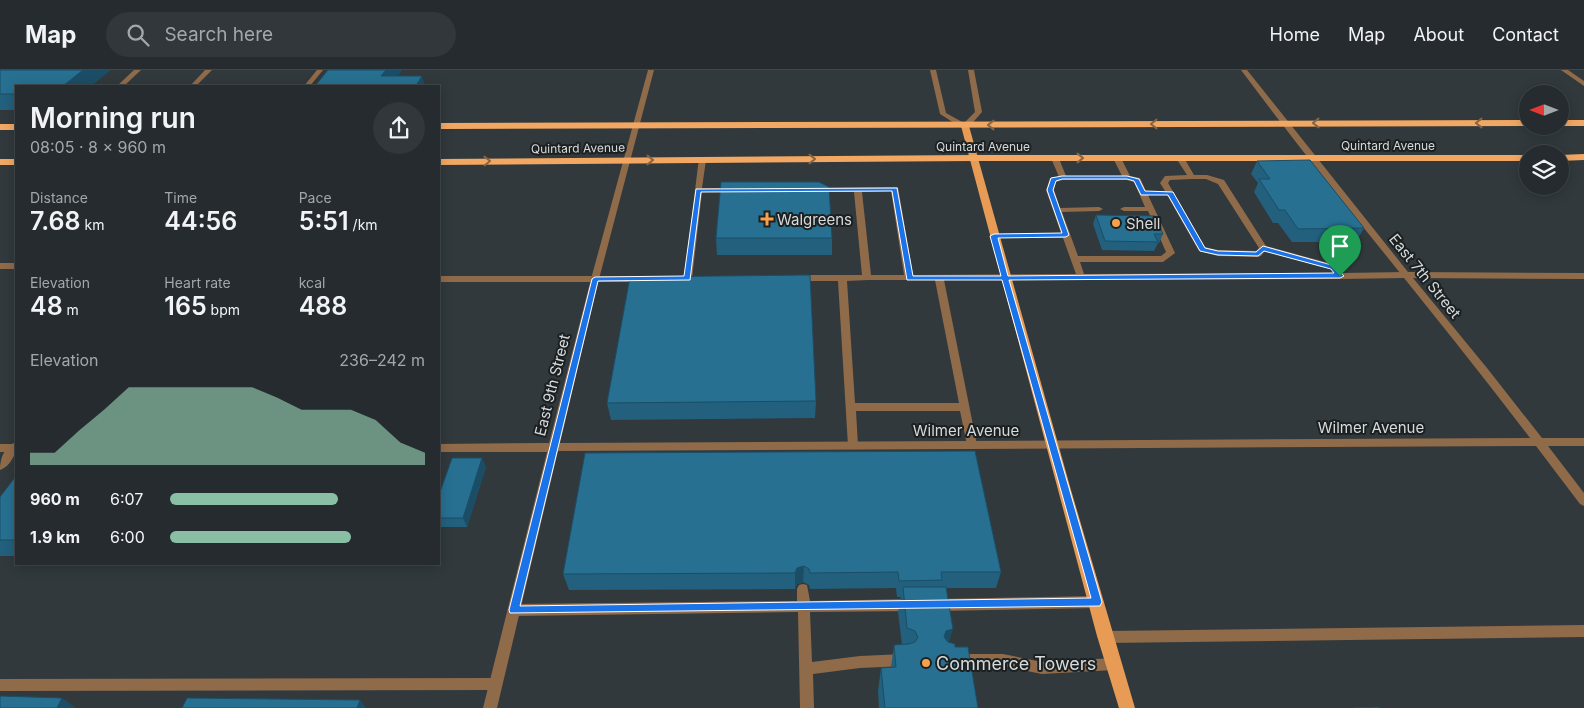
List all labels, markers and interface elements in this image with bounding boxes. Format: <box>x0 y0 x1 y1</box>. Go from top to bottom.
search box <box>106 12 456 57</box>
text: Map <box>25 20 76 49</box>
icon: search <box>124 21 152 49</box>
text: Search here <box>164 23 273 46</box>
text: Home <box>1270 24 1320 45</box>
text: Map <box>1348 24 1385 45</box>
text: About <box>1413 24 1464 45</box>
text: Contact <box>1492 24 1559 45</box>
north arrow <box>1519 85 1569 135</box>
map controls <box>1519 85 1569 195</box>
text: Morning run <box>30 101 196 135</box>
button: share <box>373 102 425 154</box>
one-way arrow <box>1312 118 1320 128</box>
one-way arrow <box>1475 118 1482 128</box>
one-way arrow <box>1150 119 1158 129</box>
one-way arrow <box>987 120 995 130</box>
text: 08:05 · 8 × 960 m <box>30 137 166 157</box>
street label: Quintard Avenue <box>1341 138 1435 153</box>
street label: Quintard Avenue <box>936 139 1030 154</box>
street label: Quintard Avenue <box>531 140 625 156</box>
button: layers <box>1519 145 1569 195</box>
one-way arrow <box>1076 153 1084 163</box>
one-way arrow <box>809 154 817 164</box>
one-way arrow <box>646 155 654 165</box>
one-way arrow <box>484 156 492 167</box>
text: Distance <box>30 189 88 206</box>
text: Time <box>164 189 197 206</box>
text: Pace <box>299 189 332 206</box>
text: 7.68 <box>30 206 81 236</box>
text: 44:56 <box>164 206 237 236</box>
text: 5:51 <box>299 206 349 236</box>
place label: Walgreens <box>777 210 852 229</box>
marker: Walgreens <box>761 213 773 225</box>
place label: Shell <box>1126 214 1161 233</box>
text: km <box>81 216 104 233</box>
text: /km <box>349 216 378 233</box>
marker: Shell <box>1110 217 1122 229</box>
pin <box>1319 225 1361 276</box>
street label: East 7th Street <box>1385 230 1465 322</box>
icon: arrive <box>1326 232 1354 260</box>
text: Elevation <box>30 274 90 291</box>
text: Heart rate <box>164 274 231 291</box>
text: kcal <box>299 274 325 291</box>
text: 48 <box>30 291 63 321</box>
text: 165 <box>164 291 207 321</box>
text: 488 <box>299 291 347 321</box>
text: m <box>63 301 79 318</box>
text: bpm <box>207 301 240 318</box>
street label: East 9th Street <box>530 332 574 438</box>
text: Elevation <box>30 350 99 370</box>
text: 236–242 m <box>339 350 425 370</box>
street label: Wilmer Avenue <box>1318 418 1424 437</box>
street label: Wilmer Avenue <box>913 421 1019 440</box>
text: 960 m <box>30 489 80 509</box>
text: 6:07 <box>110 489 143 509</box>
text: 1.9 km <box>30 527 80 547</box>
text: 6:00 <box>110 527 145 547</box>
place label: Commerce Towers <box>936 653 1096 674</box>
marker: Commerce Towers <box>920 657 932 669</box>

